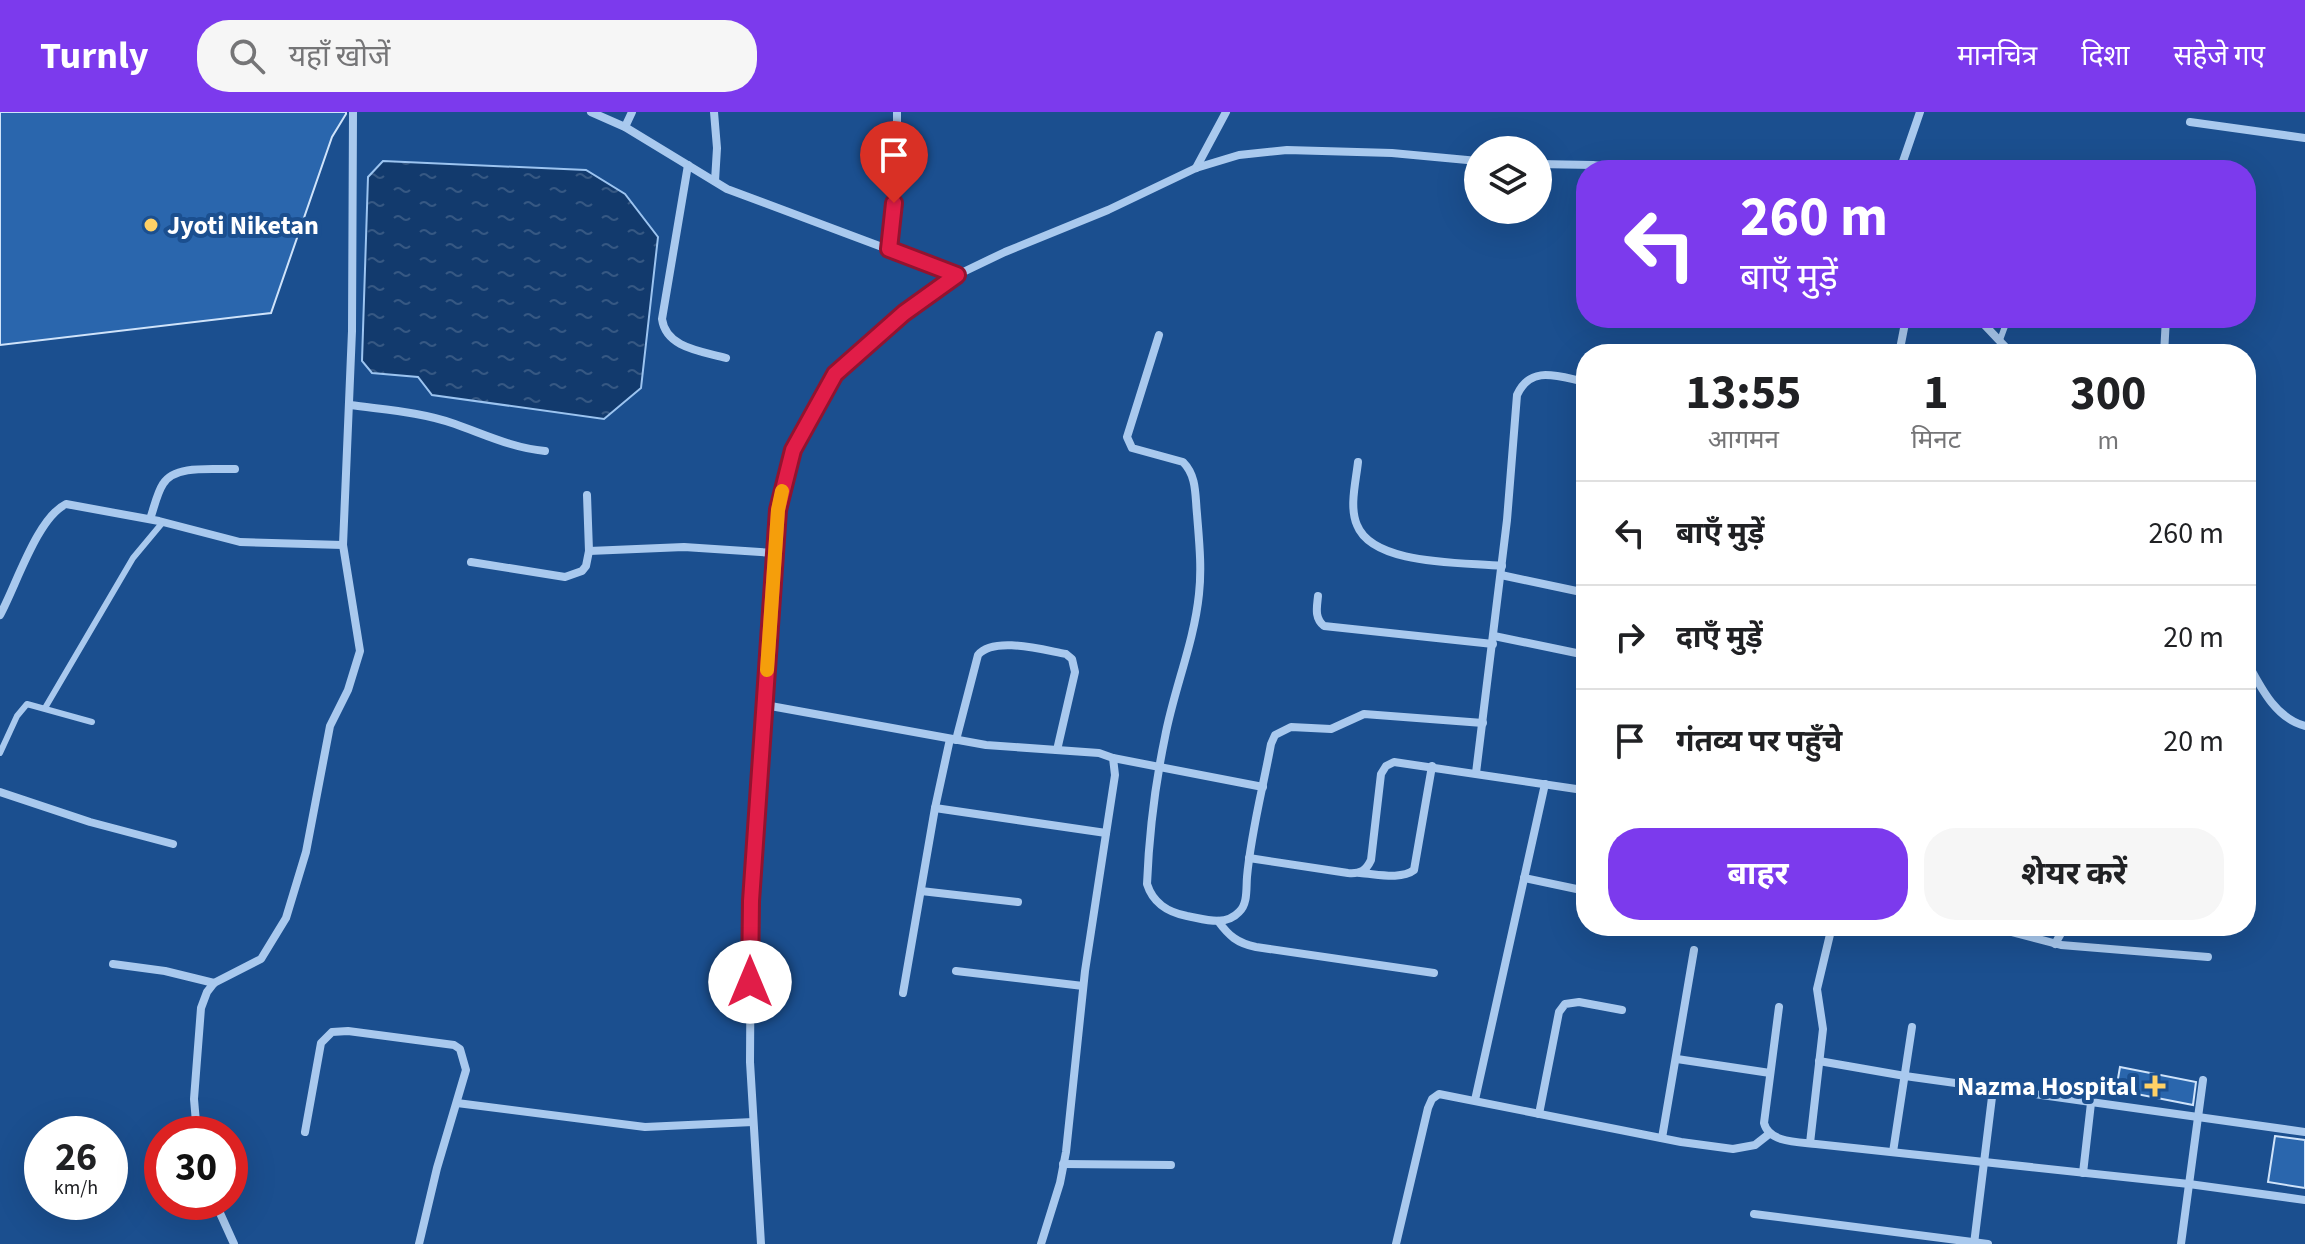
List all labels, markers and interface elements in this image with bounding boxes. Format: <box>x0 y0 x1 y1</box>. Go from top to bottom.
search box <box>197 20 757 92</box>
text: Turnly <box>40 29 149 83</box>
icon: search <box>225 34 269 78</box>
text: यहाँ खोजें <box>289 35 390 78</box>
text: मानचित्र <box>1957 36 2037 76</box>
text: दिशा <box>2081 36 2130 76</box>
text: सहेजे गए <box>2174 36 2265 76</box>
pin <box>860 121 928 203</box>
icon: arrive <box>872 133 916 177</box>
map controls <box>1464 136 1552 224</box>
button: layers <box>1464 136 1552 224</box>
text: 260 m <box>1740 178 1888 257</box>
icon: left <box>1608 192 1712 296</box>
place label: Jyoti Niketan <box>167 207 319 244</box>
marker: Jyoti Niketan <box>142 216 160 234</box>
text: बाएँ मुड़ें <box>1740 252 1838 303</box>
text: 13:55 <box>1686 359 1801 427</box>
text: 1 <box>1923 359 1949 427</box>
text: 300 <box>2070 360 2146 428</box>
text: आगमन <box>1708 421 1779 458</box>
text: मिनट <box>1911 421 1961 458</box>
text: m <box>2098 422 2119 459</box>
icon: left <box>1608 511 1652 555</box>
text: बाएँ मुड़ें <box>1676 512 1764 555</box>
text: 260 m <box>2148 512 2224 555</box>
icon: right <box>1608 615 1652 659</box>
text: दाएँ मुड़ें <box>1676 616 1763 659</box>
text: 20 m <box>2163 616 2224 659</box>
icon: arrive <box>1608 719 1652 763</box>
text: गंतव्य पर पहुँचे <box>1676 720 1842 763</box>
text: 20 m <box>2163 720 2224 763</box>
button: बाहर <box>1608 828 1908 920</box>
button: शेयर करें <box>1924 828 2224 920</box>
position arrow <box>708 940 792 1024</box>
place label: Nazma Hospital <box>1957 1068 2138 1105</box>
marker: Nazma Hospital <box>2144 1075 2166 1097</box>
speed limit sign: 30 <box>144 1116 248 1220</box>
text: 26 <box>55 1129 97 1186</box>
text: km/h <box>54 1174 98 1202</box>

